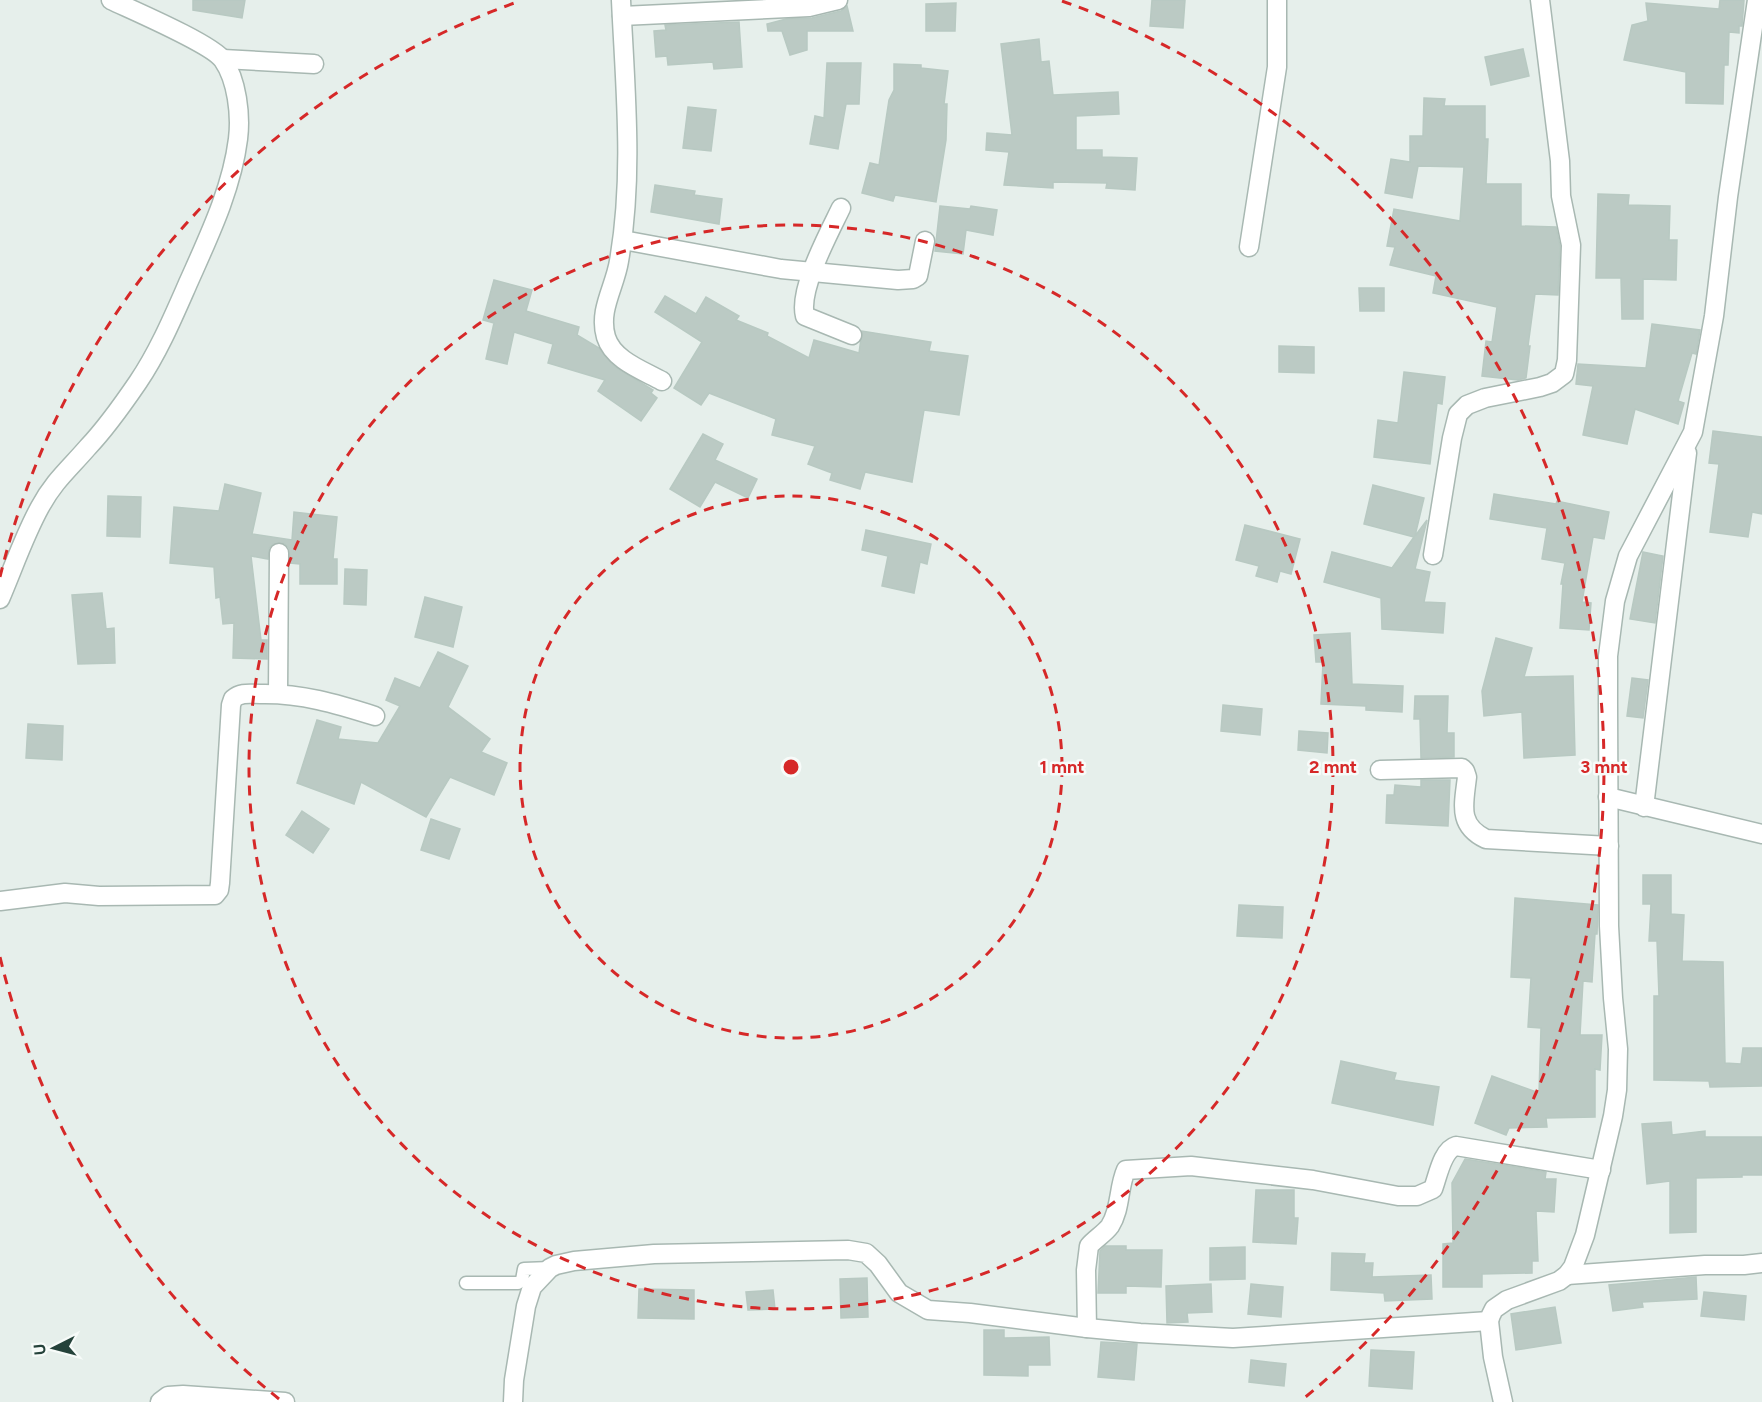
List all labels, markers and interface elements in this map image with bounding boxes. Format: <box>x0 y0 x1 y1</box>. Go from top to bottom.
text: 1 mnt <box>1039 756 1085 778</box>
text: 2 mnt <box>1309 756 1357 778</box>
text: 3 mnt <box>1580 756 1628 778</box>
centre of rings <box>781 757 801 777</box>
north arrow <box>24 1318 84 1378</box>
text: U <box>30 1343 50 1356</box>

